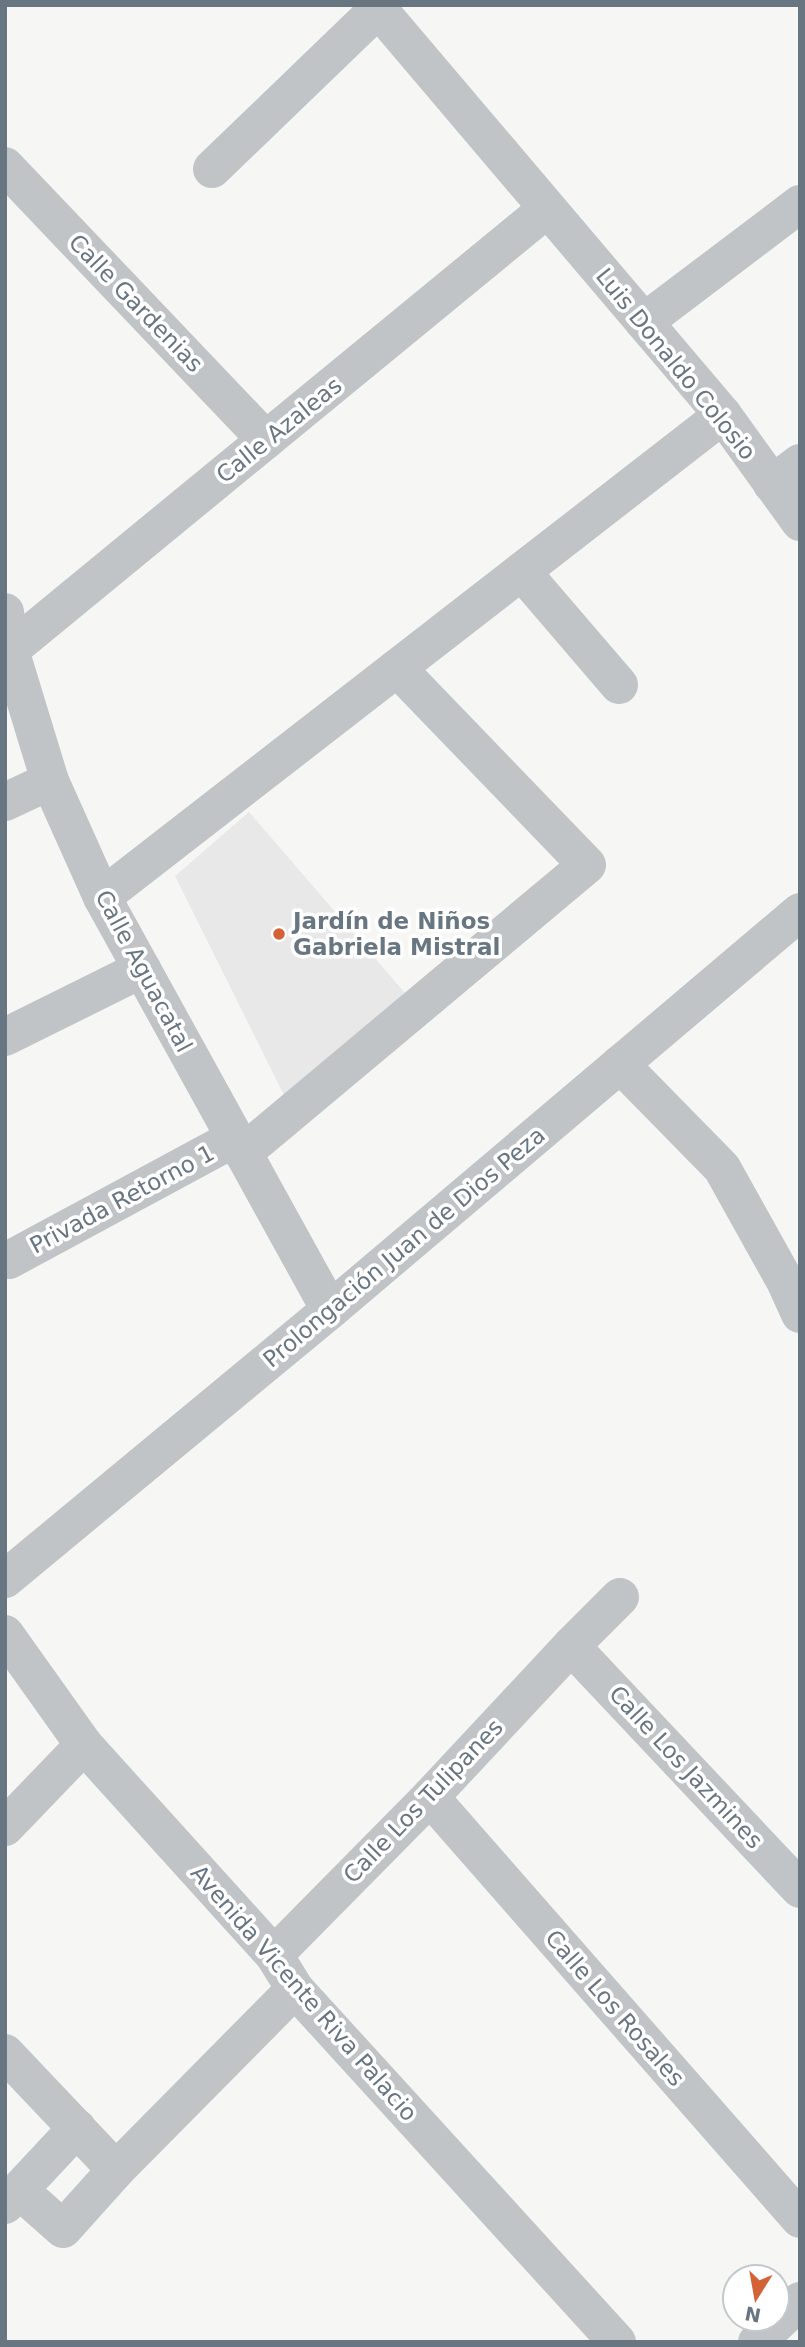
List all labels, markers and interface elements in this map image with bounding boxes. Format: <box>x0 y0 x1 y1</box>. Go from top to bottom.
street label: Calle Gardenias <box>64 229 208 377</box>
street label: Luis Donaldo Colosio <box>591 263 761 465</box>
street label: Calle Azaleas <box>211 372 347 488</box>
street label: Calle Aguacatal <box>90 886 198 1056</box>
place label: Jardín de Niños Gabriela Mistral <box>291 908 500 960</box>
marker: Jardín de Niños Gabriela Mistral <box>271 926 287 942</box>
street label: Prolongación Juan de Dios Peza <box>258 1122 550 1372</box>
street label: Privada Retorno 1 <box>25 1139 219 1259</box>
street label: Calle Los Jazmines <box>604 1680 768 1854</box>
street label: Calle Los Tulipanes <box>338 1714 508 1888</box>
street label: Avenida Vicente Riva Palacio <box>186 1860 422 2126</box>
street label: Calle Los Rosales <box>540 1925 690 2091</box>
north arrow <box>721 2263 791 2333</box>
text: N <box>743 2302 763 2327</box>

